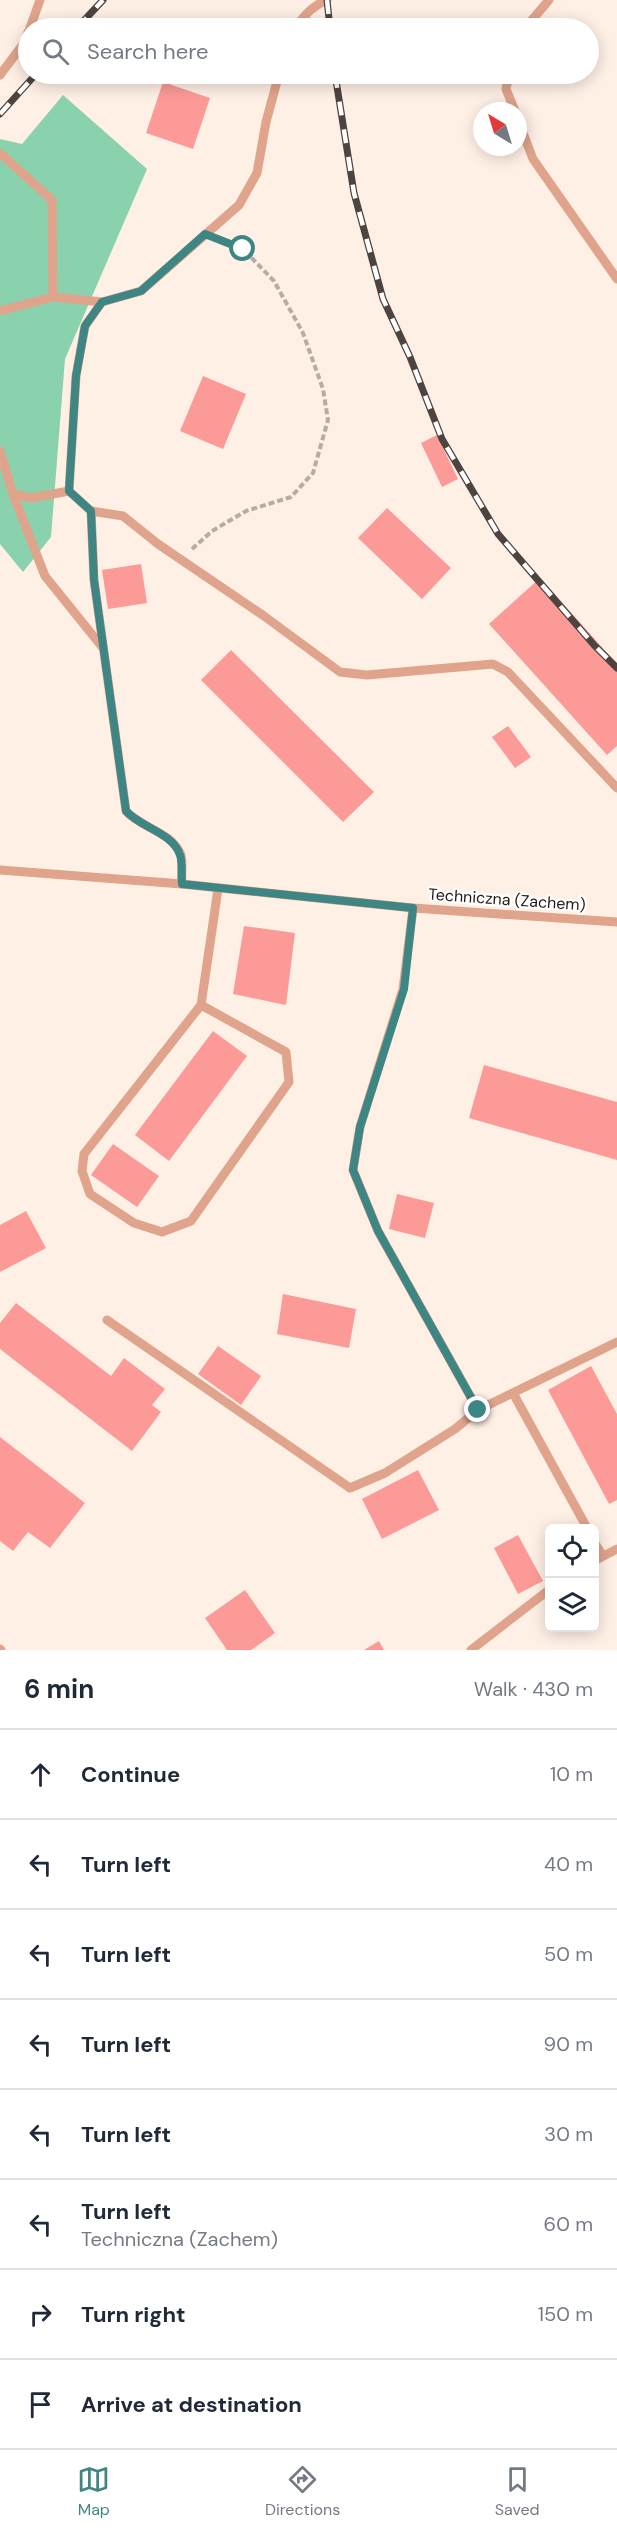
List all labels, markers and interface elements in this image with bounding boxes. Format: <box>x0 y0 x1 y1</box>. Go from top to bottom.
search box <box>18 18 599 84</box>
icon: search <box>39 35 72 68</box>
text: Search here <box>87 37 208 66</box>
north arrow <box>473 102 527 156</box>
route start <box>229 235 255 261</box>
street label: Techniczna (Zachem) <box>428 884 586 915</box>
route end <box>464 1396 490 1422</box>
map controls <box>545 1524 599 1632</box>
button: locate <box>545 1524 599 1578</box>
button: layers <box>545 1578 599 1632</box>
text: 6 min <box>24 1672 94 1706</box>
text: Walk · 430 m <box>474 1676 593 1702</box>
icon: ahead <box>24 1758 57 1791</box>
text: Continue <box>81 1760 180 1789</box>
text: 10 m <box>550 1761 593 1787</box>
icon: left <box>24 1848 57 1881</box>
text: Turn left <box>81 1850 171 1879</box>
text: 40 m <box>544 1851 593 1877</box>
icon: left <box>24 1938 57 1971</box>
text: Turn left <box>81 1940 171 1969</box>
text: 50 m <box>544 1941 593 1967</box>
icon: left <box>24 2028 57 2061</box>
text: Turn left <box>81 2030 171 2059</box>
text: 90 m <box>544 2031 593 2057</box>
icon: left <box>24 2118 57 2151</box>
text: Turn left <box>81 2120 171 2149</box>
text: 30 m <box>544 2121 593 2147</box>
text: Turn left <box>81 2197 171 2226</box>
icon: left <box>24 2208 57 2241</box>
text: 60 m <box>544 2211 593 2237</box>
text: Techniczna (Zachem) <box>81 2226 278 2252</box>
icon: right <box>24 2298 57 2331</box>
text: Turn right <box>81 2300 186 2329</box>
text: 150 m <box>538 2301 593 2327</box>
icon: arrive <box>24 2388 57 2421</box>
text: Arrive at destination <box>81 2390 302 2419</box>
tab: Map <box>77 2463 110 2520</box>
tab: Directions <box>265 2463 340 2520</box>
tab: Saved <box>495 2463 540 2520</box>

